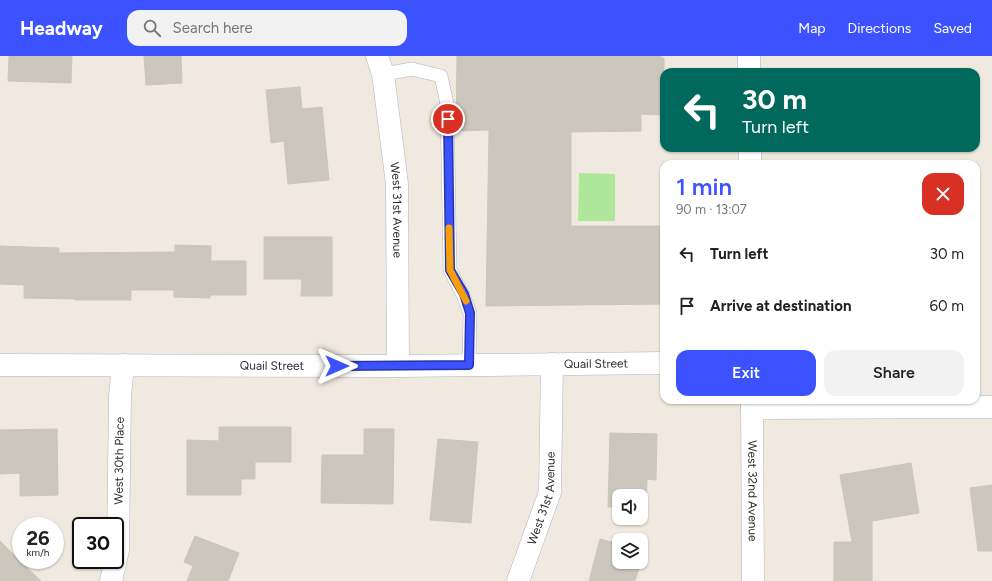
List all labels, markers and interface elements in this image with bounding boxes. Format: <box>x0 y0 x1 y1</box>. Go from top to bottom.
search box <box>127 10 407 46</box>
text: Headway <box>20 17 103 40</box>
icon: search <box>141 17 163 39</box>
text: Search here <box>173 19 253 37</box>
text: Map <box>798 20 826 37</box>
text: Directions <box>848 20 911 37</box>
text: Saved <box>933 20 972 37</box>
text: 30 m <box>742 82 807 116</box>
icon: left <box>676 84 728 136</box>
pin <box>431 102 465 136</box>
icon: arrive <box>437 108 459 130</box>
text: Turn left <box>742 116 809 138</box>
street label: West 31st Avenue <box>387 161 404 259</box>
text: 1 min <box>676 172 732 201</box>
button: close <box>922 173 964 215</box>
text: 90 m · 13:07 <box>676 202 747 217</box>
icon: left <box>676 243 698 265</box>
text: Turn left <box>710 245 768 263</box>
text: 30 m <box>930 245 964 263</box>
icon: arrive <box>676 295 698 317</box>
text: Arrive at destination <box>710 297 851 315</box>
text: 60 m <box>929 297 964 315</box>
position arrow <box>316 345 358 387</box>
button: Exit <box>676 350 816 396</box>
button: Share <box>824 350 964 396</box>
street label: Quail Street <box>564 356 629 371</box>
street label: Quail Street <box>240 359 305 373</box>
street label: West 30th Place <box>112 416 127 505</box>
street label: West 32nd Avenue <box>745 440 760 542</box>
street label: West 31st Avenue <box>525 451 558 547</box>
map controls <box>612 489 648 569</box>
button: sound <box>612 489 648 525</box>
speed limit sign: 30 <box>72 517 124 569</box>
text: 26 <box>26 526 50 550</box>
button: layers <box>612 533 648 569</box>
text: km/h <box>27 546 49 559</box>

